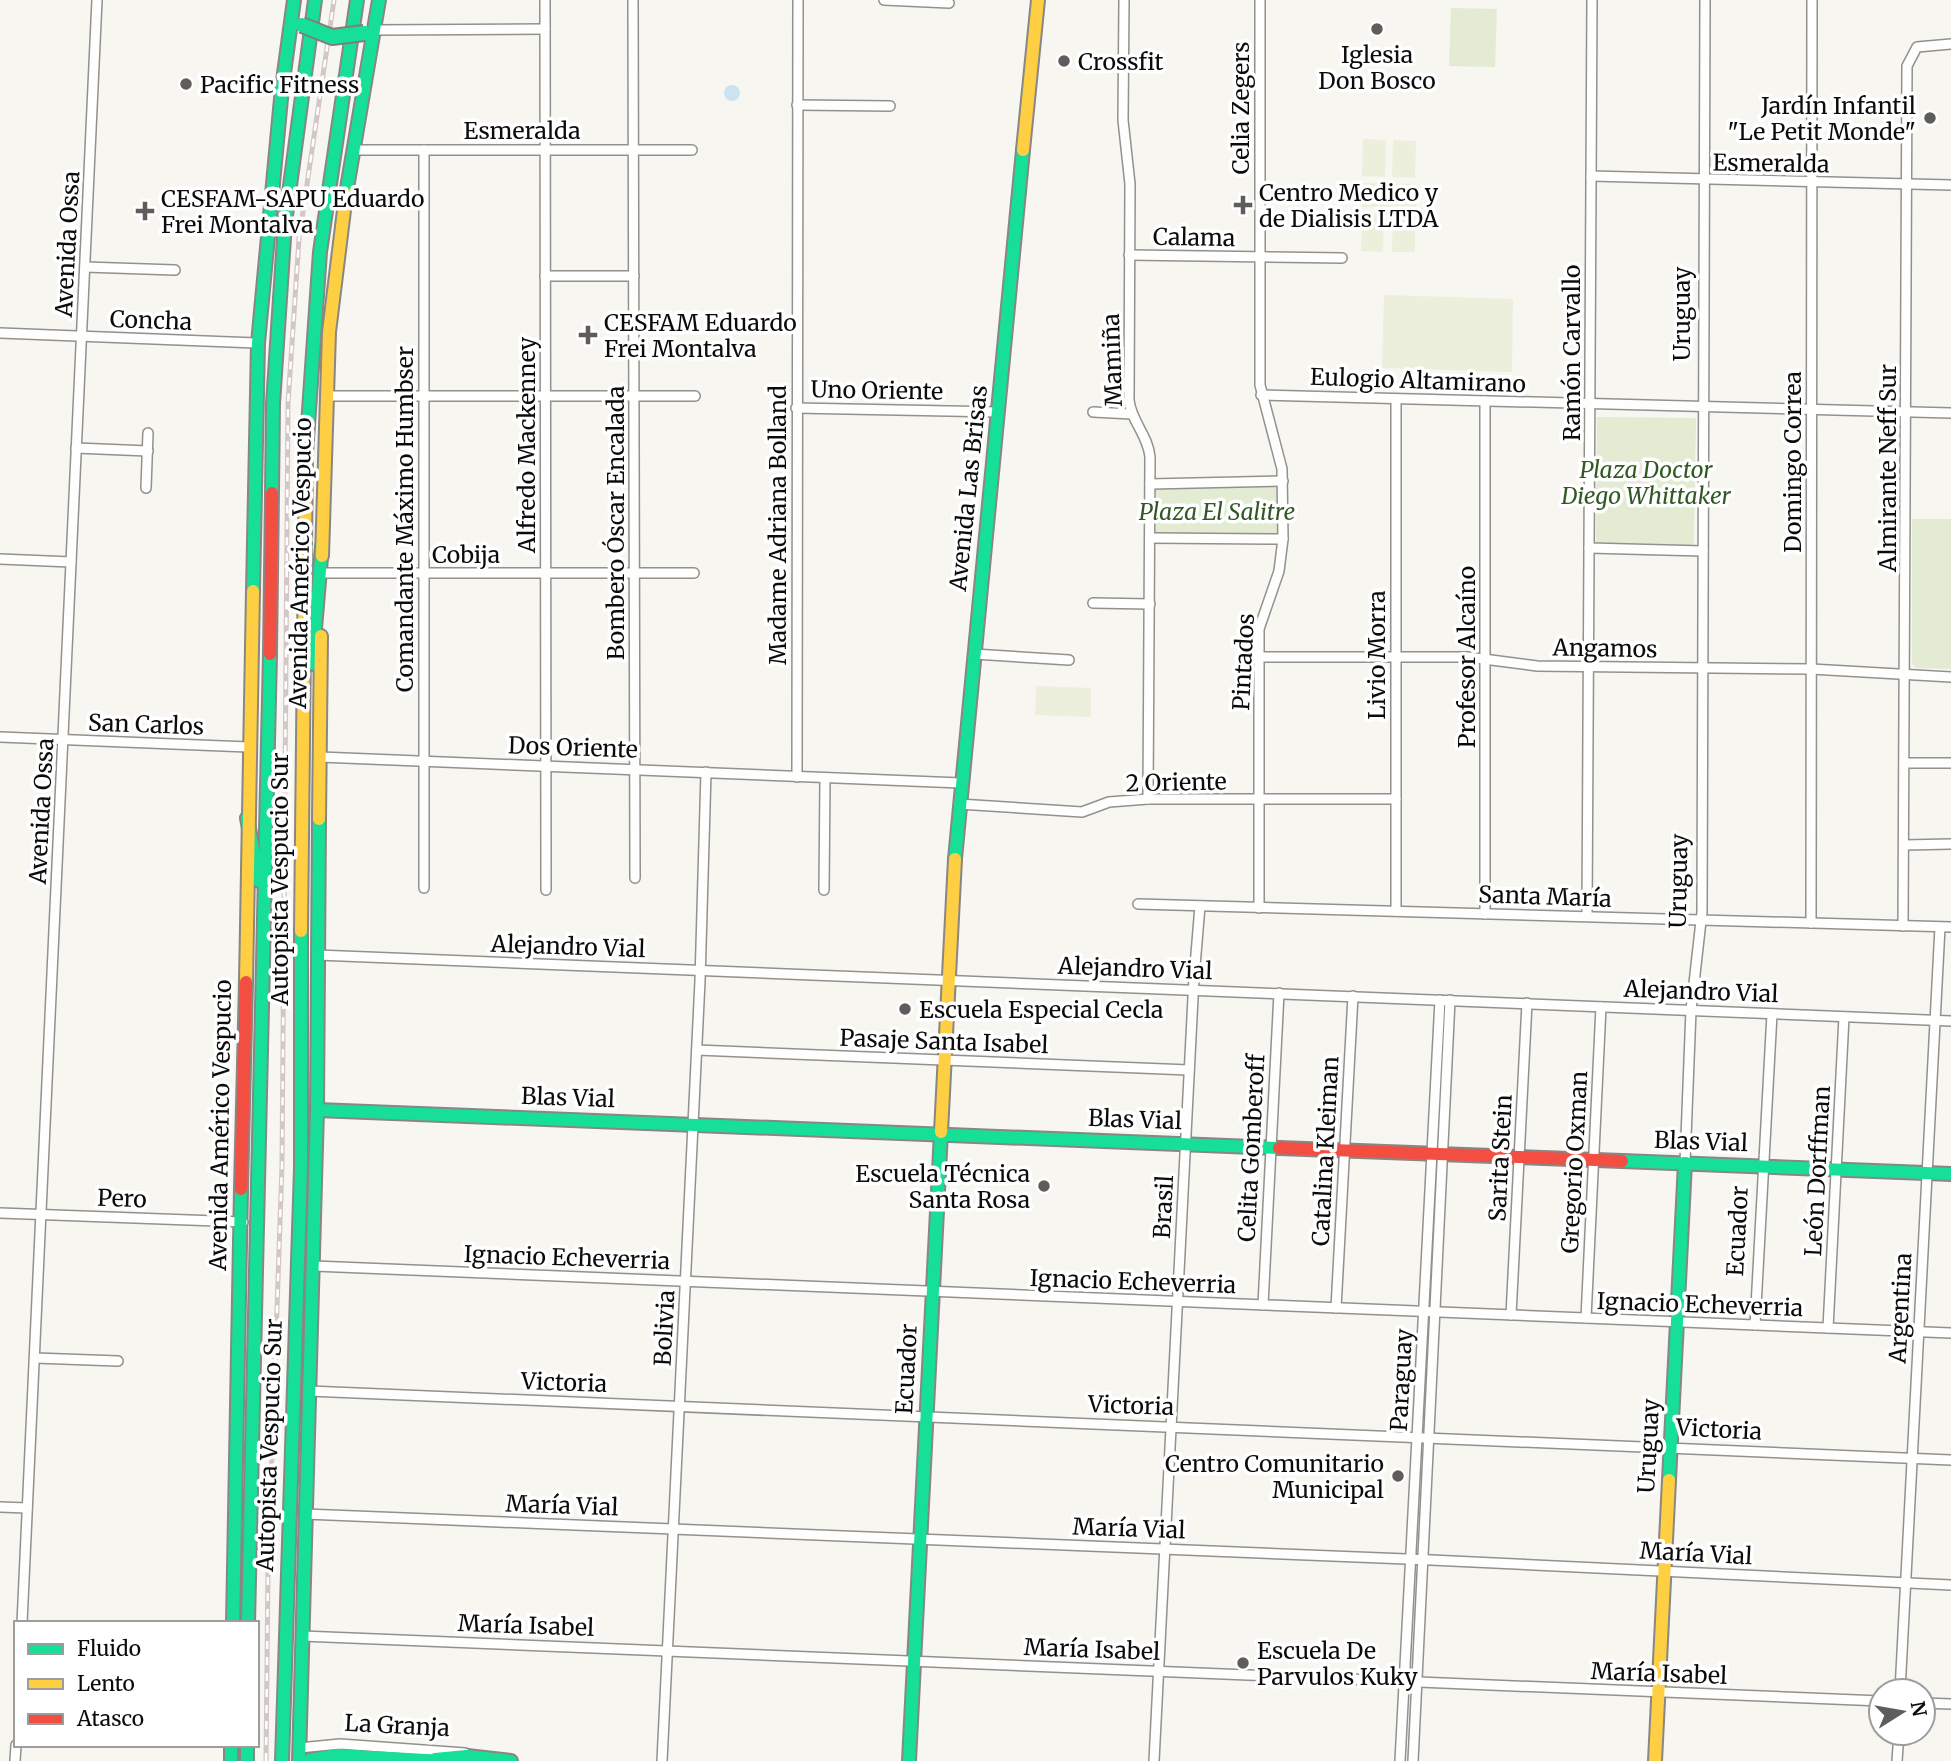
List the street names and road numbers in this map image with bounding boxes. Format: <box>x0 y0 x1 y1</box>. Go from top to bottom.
street label: Celia Zegers <box>1226 42 1255 174</box>
street label: Esmeralda <box>464 116 580 145</box>
street label: Esmeralda <box>1712 147 1830 179</box>
street label: Avenida Ossa <box>49 170 85 319</box>
street label: Calama <box>1153 222 1235 252</box>
street label: Ramón Carvallo <box>1557 265 1586 441</box>
street label: Uruguay <box>1667 266 1696 361</box>
street label: Concha <box>109 304 193 336</box>
street label: Mamiña <box>1096 313 1128 407</box>
street label: Alfredo Mackenney <box>512 336 541 554</box>
street label: Comandante Máximo Humbser <box>390 346 419 692</box>
street label: Eulogio Altamirano <box>1310 362 1526 398</box>
street label: Almirante Neff Sur <box>1873 364 1902 573</box>
street label: Domingo Correa <box>1778 371 1807 553</box>
street label: Uno Oriente <box>810 374 944 406</box>
street label: Avenida Las Brisas <box>943 384 993 593</box>
street label: Madame Adriana Bolland <box>763 385 792 665</box>
street label: Bombero Óscar Encalada <box>601 386 630 660</box>
street label: Avenida Américo Vespucio <box>283 417 317 710</box>
street label: Cobija <box>432 540 500 569</box>
street label: Profesor Alcaíno <box>1452 566 1481 748</box>
street label: Livio Morra <box>1362 590 1391 720</box>
street label: Pintados <box>1226 613 1260 711</box>
street label: Angamos <box>1551 633 1658 663</box>
street label: San Carlos <box>87 707 205 741</box>
street label: Dos Oriente <box>508 730 638 764</box>
street label: Avenida Ossa <box>23 737 59 886</box>
street label: Autopista Vespucio Sur <box>265 752 294 1007</box>
street label: 2 Oriente <box>1125 767 1227 797</box>
street label: Uruguay <box>1663 833 1693 929</box>
street label: Santa María <box>1478 879 1612 913</box>
street label: Alejandro Vial <box>489 929 646 963</box>
street label: Alejandro Vial <box>1056 951 1213 985</box>
street label: Alejandro Vial <box>1622 974 1779 1008</box>
street label: Avenida Américo Vespucio <box>203 979 237 1272</box>
street label: Pasaje Santa Isabel <box>839 1023 1049 1059</box>
street label: Celita Gomberoff <box>1232 1052 1270 1243</box>
street label: Catalina Kleiman <box>1306 1055 1344 1247</box>
street label: Gregorio Oxman <box>1555 1070 1593 1254</box>
street label: Blas Vial <box>521 1081 615 1113</box>
street label: León Dorffman <box>1798 1085 1836 1257</box>
street label: Sarita Stein <box>1482 1094 1518 1222</box>
street label: Blas Vial <box>1088 1103 1182 1135</box>
street label: Blas Vial <box>1654 1125 1748 1157</box>
street label: Brasil <box>1147 1175 1179 1239</box>
street label: Pero <box>97 1183 147 1213</box>
street label: Ecuador <box>1720 1185 1754 1277</box>
street label: Ignacio Echeverria <box>463 1239 671 1275</box>
street label: Argentina <box>1883 1252 1917 1365</box>
street label: Ignacio Echeverria <box>1029 1263 1237 1299</box>
street label: Ignacio Echeverria <box>1596 1286 1804 1322</box>
street label: Bolivia <box>648 1289 680 1367</box>
street label: Autopista Vespucio Sur <box>250 1318 288 1573</box>
street label: Ecuador <box>889 1323 923 1415</box>
street label: Paraguay <box>1384 1327 1418 1432</box>
street label: Victoria <box>519 1366 608 1398</box>
street label: Victoria <box>1086 1389 1175 1421</box>
street label: Uruguay <box>1631 1397 1665 1494</box>
street label: Victoria <box>1674 1412 1763 1446</box>
street label: María Vial <box>505 1489 619 1521</box>
street label: María Vial <box>1072 1512 1186 1544</box>
street label: María Vial <box>1639 1536 1753 1570</box>
street label: María Isabel <box>457 1608 595 1642</box>
street label: María Isabel <box>1023 1632 1161 1666</box>
street label: María Isabel <box>1590 1656 1728 1690</box>
street label: La Granja <box>344 1708 450 1742</box>

